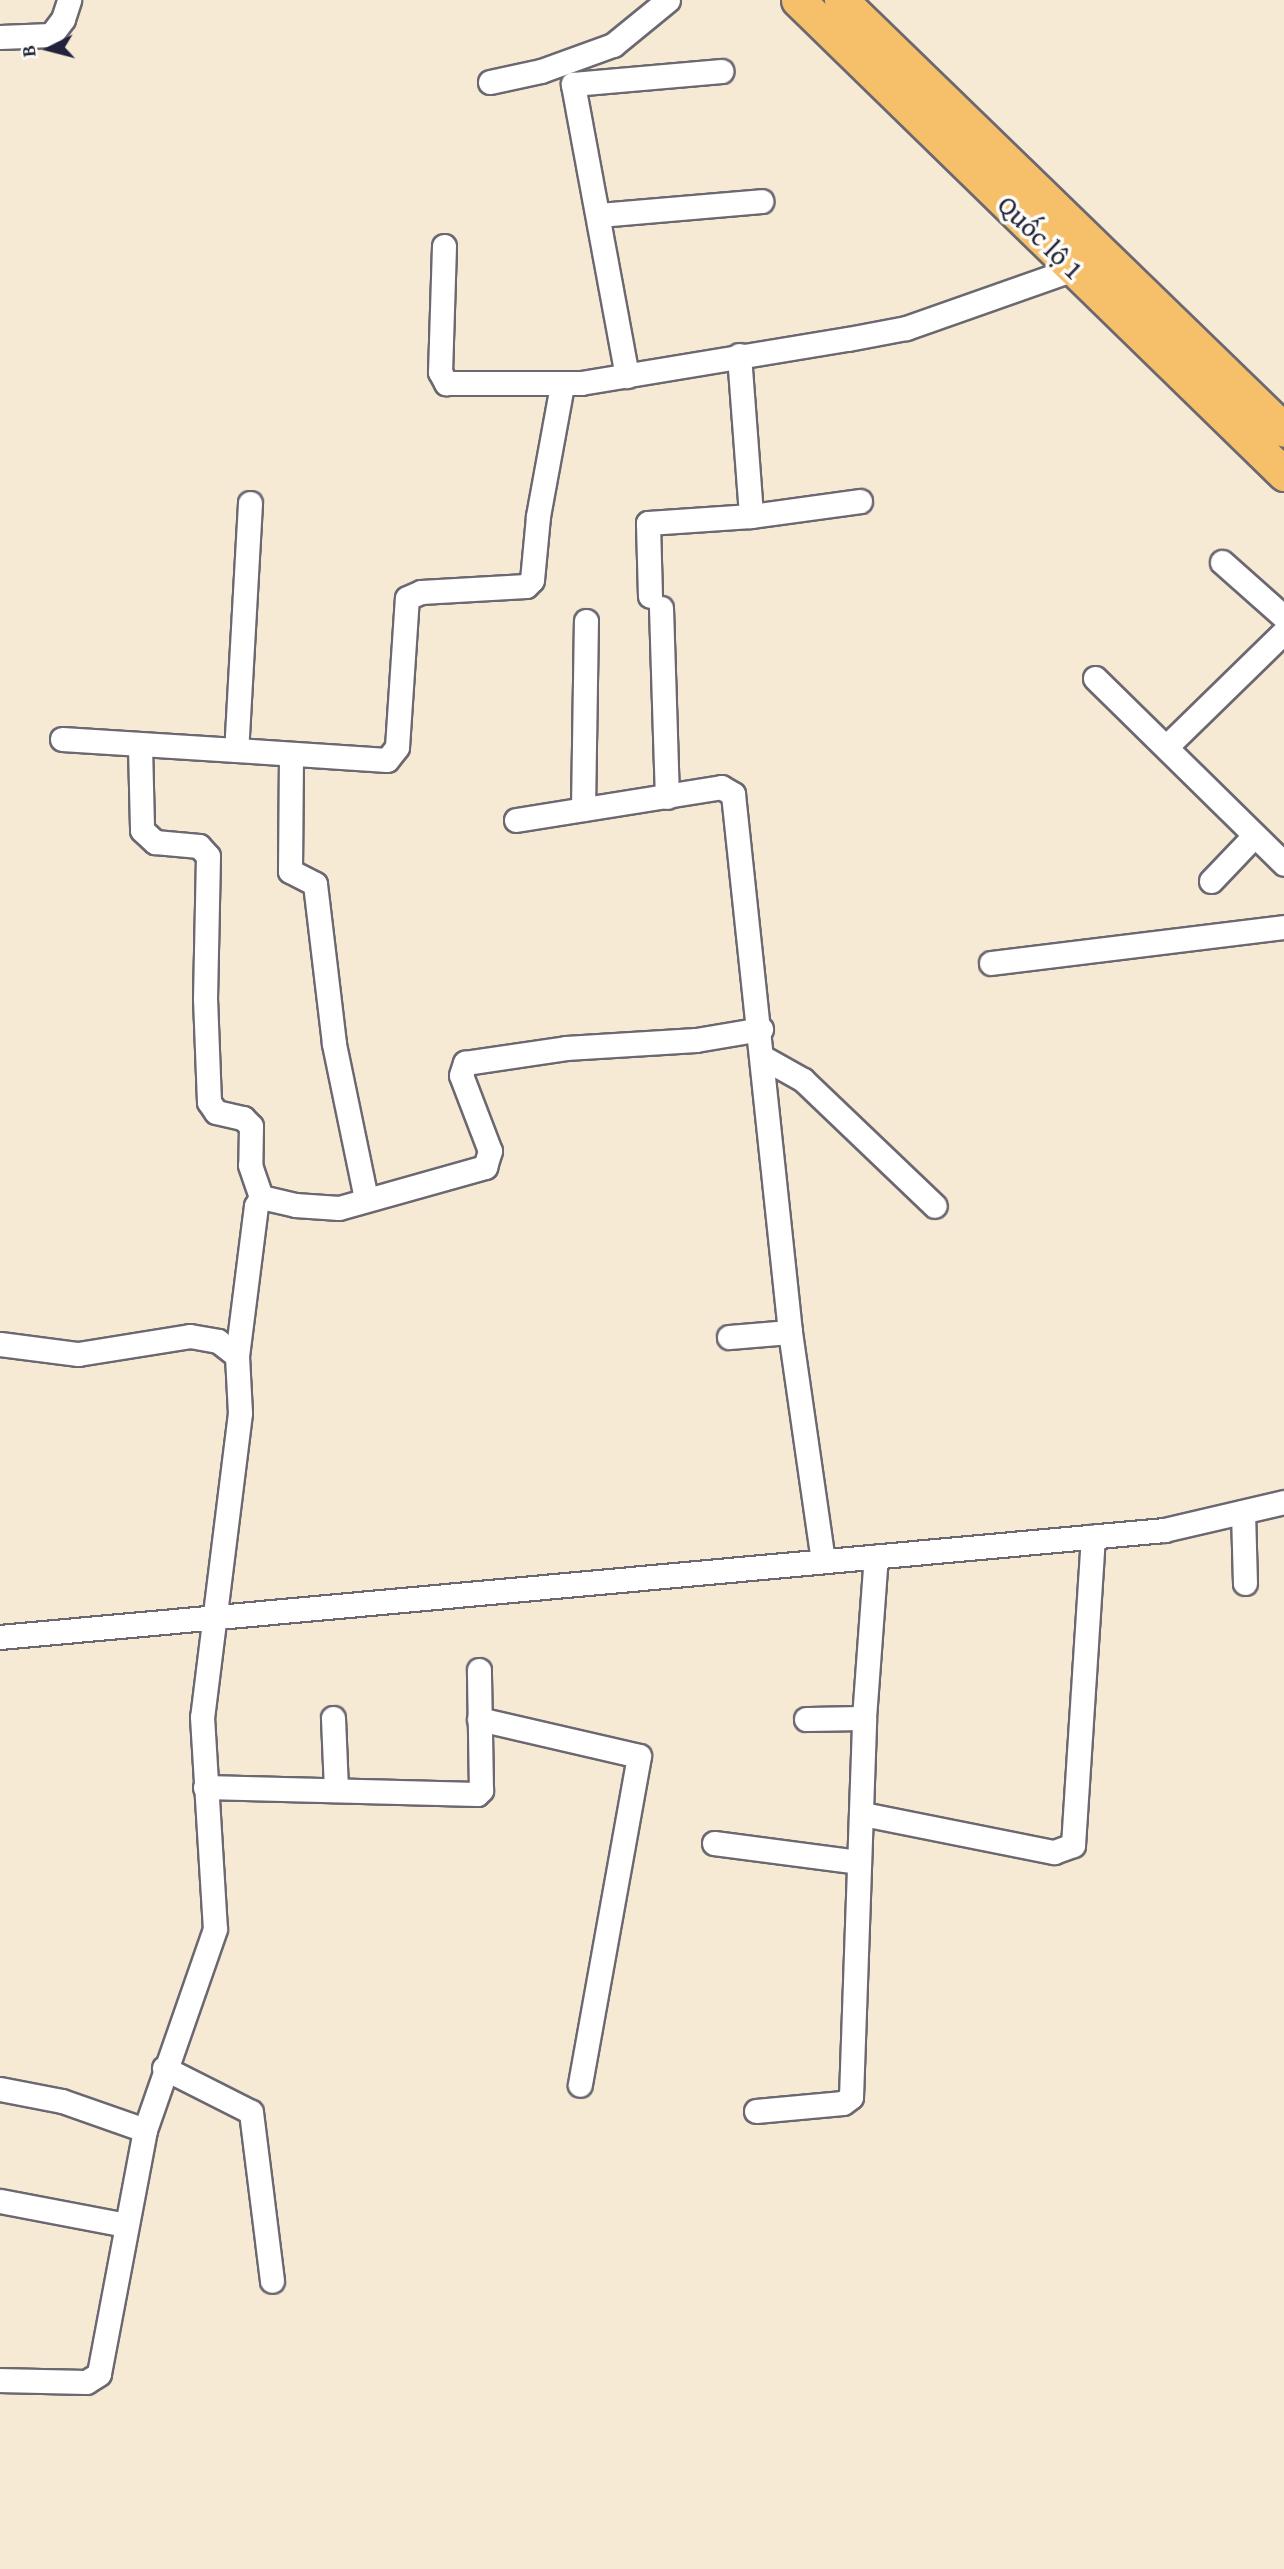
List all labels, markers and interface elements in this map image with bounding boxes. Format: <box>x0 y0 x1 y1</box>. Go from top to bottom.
north arrow <box>14 14 84 84</box>
text: B <box>14 44 43 59</box>
street label: Quốc lộ 1 <box>991 188 1091 286</box>

